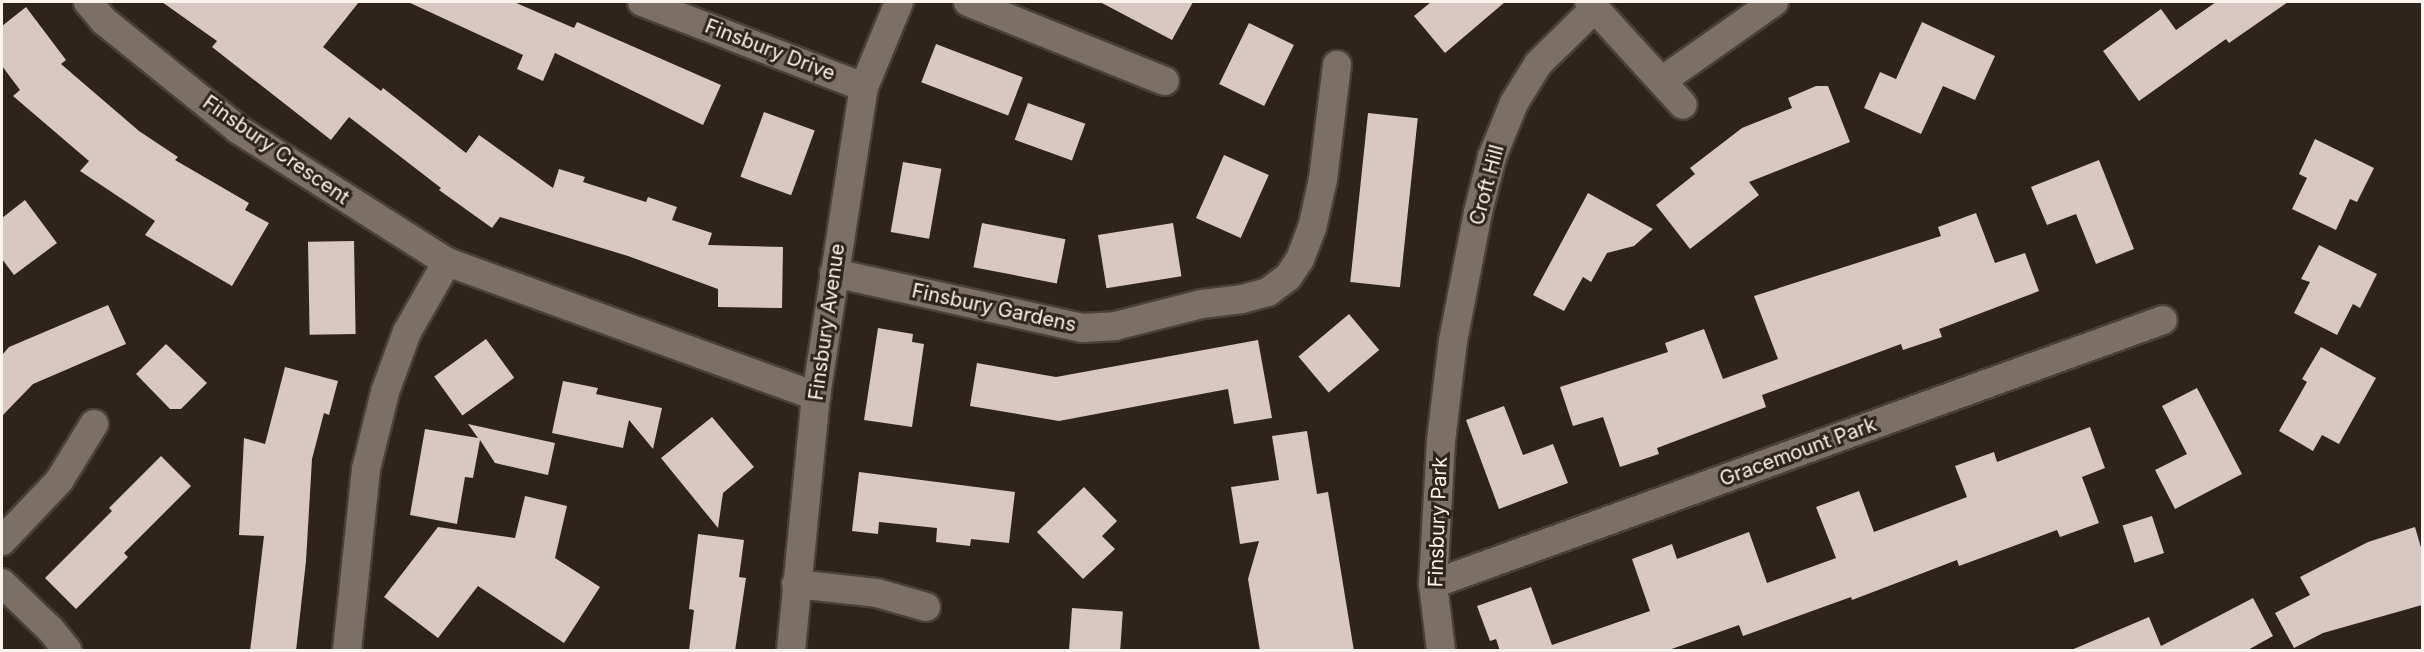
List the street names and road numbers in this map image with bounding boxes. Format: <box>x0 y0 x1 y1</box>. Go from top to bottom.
street label: Finsbury Drive <box>702 14 838 86</box>
street label: Finsbury Crescent <box>198 90 354 210</box>
street label: Croft Hill <box>1465 142 1509 228</box>
street label: Finsbury Avenue <box>804 242 850 402</box>
street label: Finsbury Gardens <box>910 279 1078 337</box>
street label: Gracemount Park <box>1716 413 1880 491</box>
street label: Finsbury Park <box>1424 456 1452 588</box>

